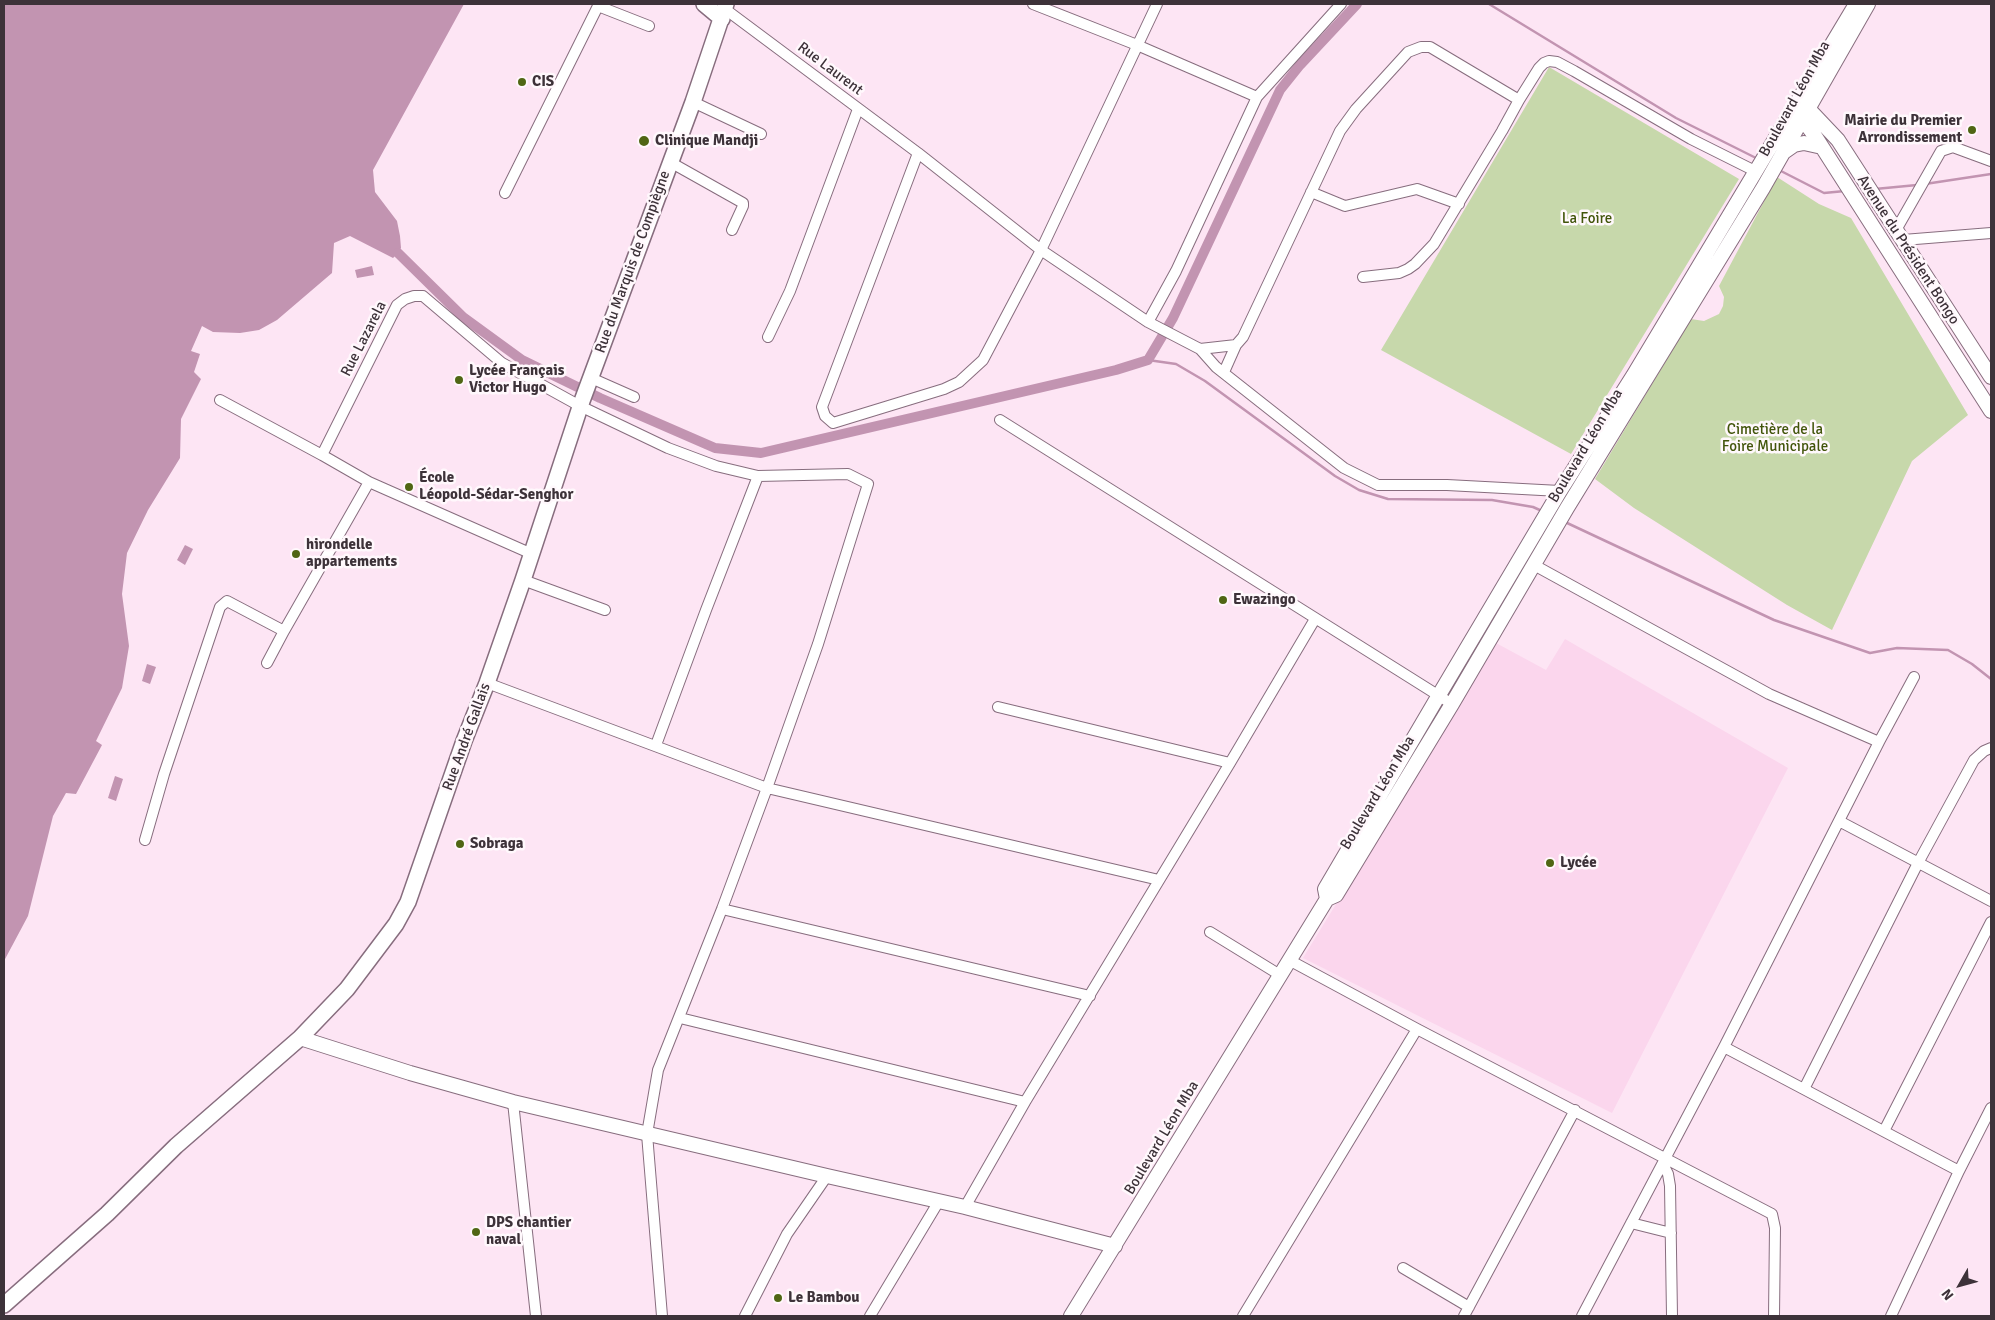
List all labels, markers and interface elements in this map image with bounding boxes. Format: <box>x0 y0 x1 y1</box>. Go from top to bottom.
street label: Boulevard Léon Mba <box>1756 38 1834 160</box>
street label: Rue Laurent <box>794 39 866 99</box>
place label: CIS <box>532 73 554 91</box>
marker: CIS <box>516 76 528 88</box>
place label: Mairie du Premier Arrondissement <box>1844 112 1962 147</box>
marker: Mairie du Premier Arrondissement <box>1966 124 1978 136</box>
place label: Clinique Mandji <box>655 132 758 150</box>
marker: Clinique Mandji <box>637 134 651 148</box>
street label: Rue du Marquis de Compiègne <box>592 168 674 356</box>
street label: Avenue du Président Bongo <box>1853 172 1963 328</box>
park label: La Foire <box>1562 210 1612 228</box>
street label: Rue Lazarela <box>337 298 391 380</box>
place label: Lycée Français Victor Hugo <box>469 362 564 397</box>
marker: Lycée Français Victor Hugo <box>453 374 465 386</box>
street label: Boulevard Léon Mba <box>1545 386 1627 506</box>
park label: Cimetière de la Foire Municipale <box>1722 421 1828 456</box>
place label: École Léopold-Sédar-Senghor <box>419 469 573 504</box>
marker: École Léopold-Sédar-Senghor <box>403 481 415 493</box>
place label: hirondelle appartements <box>306 536 397 571</box>
marker: hirondelle appartements <box>290 548 302 560</box>
place label: Ewazingo <box>1233 591 1296 609</box>
marker: Ewazingo <box>1217 594 1229 606</box>
street label: Rue André Gallais <box>439 681 495 793</box>
street label: Boulevard Léon Mba <box>1337 733 1419 853</box>
place label: Sobraga <box>470 835 523 853</box>
marker: Sobraga <box>454 838 466 850</box>
place label: Lycée <box>1560 854 1597 872</box>
marker: Lycée <box>1544 857 1556 869</box>
street label: Boulevard Léon Mba <box>1121 1078 1203 1198</box>
place label: DPS chantier naval <box>486 1214 571 1249</box>
marker: DPS chantier naval <box>470 1226 482 1238</box>
north arrow <box>1935 1260 1985 1310</box>
text: N <box>1938 1285 1957 1304</box>
place label: Le Bambou <box>788 1289 860 1307</box>
marker: Le Bambou <box>772 1292 784 1304</box>

